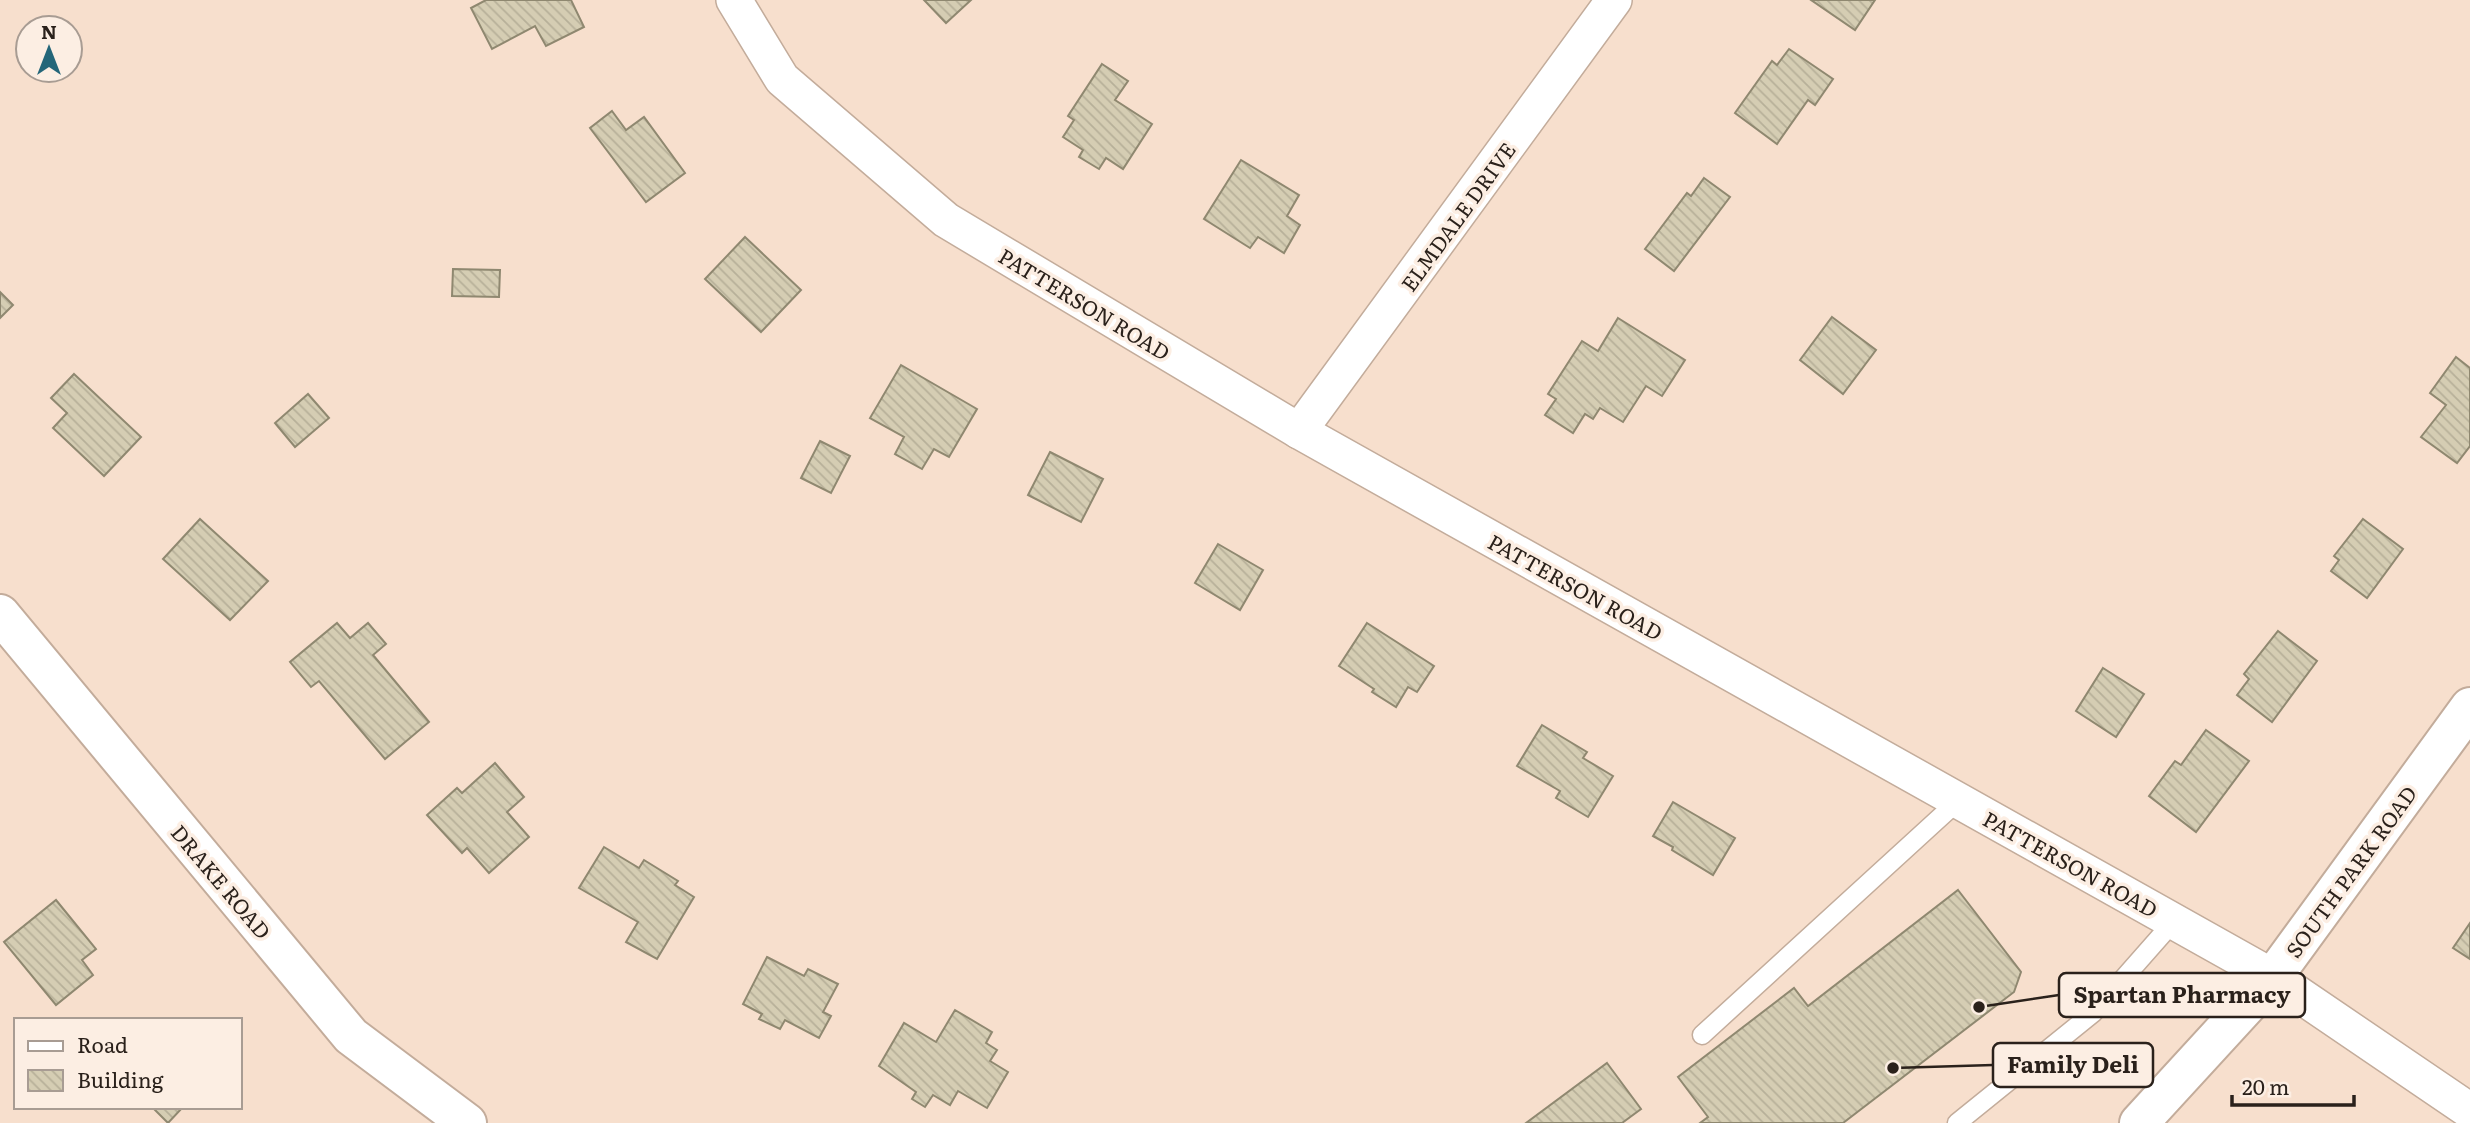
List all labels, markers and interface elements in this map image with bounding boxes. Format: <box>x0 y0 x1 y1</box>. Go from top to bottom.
north arrow <box>14 14 84 84</box>
text: N <box>41 17 57 45</box>
street label: ELMDALE DRIVE <box>1392 135 1522 297</box>
street label: PATTERSON ROAD <box>993 239 1177 367</box>
street label: PATTERSON ROAD <box>1483 525 1669 647</box>
street label: SOUTH PARK ROAD <box>2277 779 2423 963</box>
street label: PATTERSON ROAD <box>1978 802 2164 924</box>
street label: DRAKE ROAD <box>165 817 279 945</box>
callout: Spartan Pharmacy <box>2059 973 2305 1017</box>
text: Spartan Pharmacy <box>2073 976 2291 1010</box>
legend <box>14 1018 242 1109</box>
text: Road <box>77 1028 128 1059</box>
callout: Family Deli <box>1993 1043 2153 1087</box>
text: Family Deli <box>2007 1046 2139 1080</box>
text: Building <box>77 1063 164 1094</box>
scale bar <box>2232 1064 2354 1108</box>
text: 20 m <box>2242 1070 2289 1101</box>

